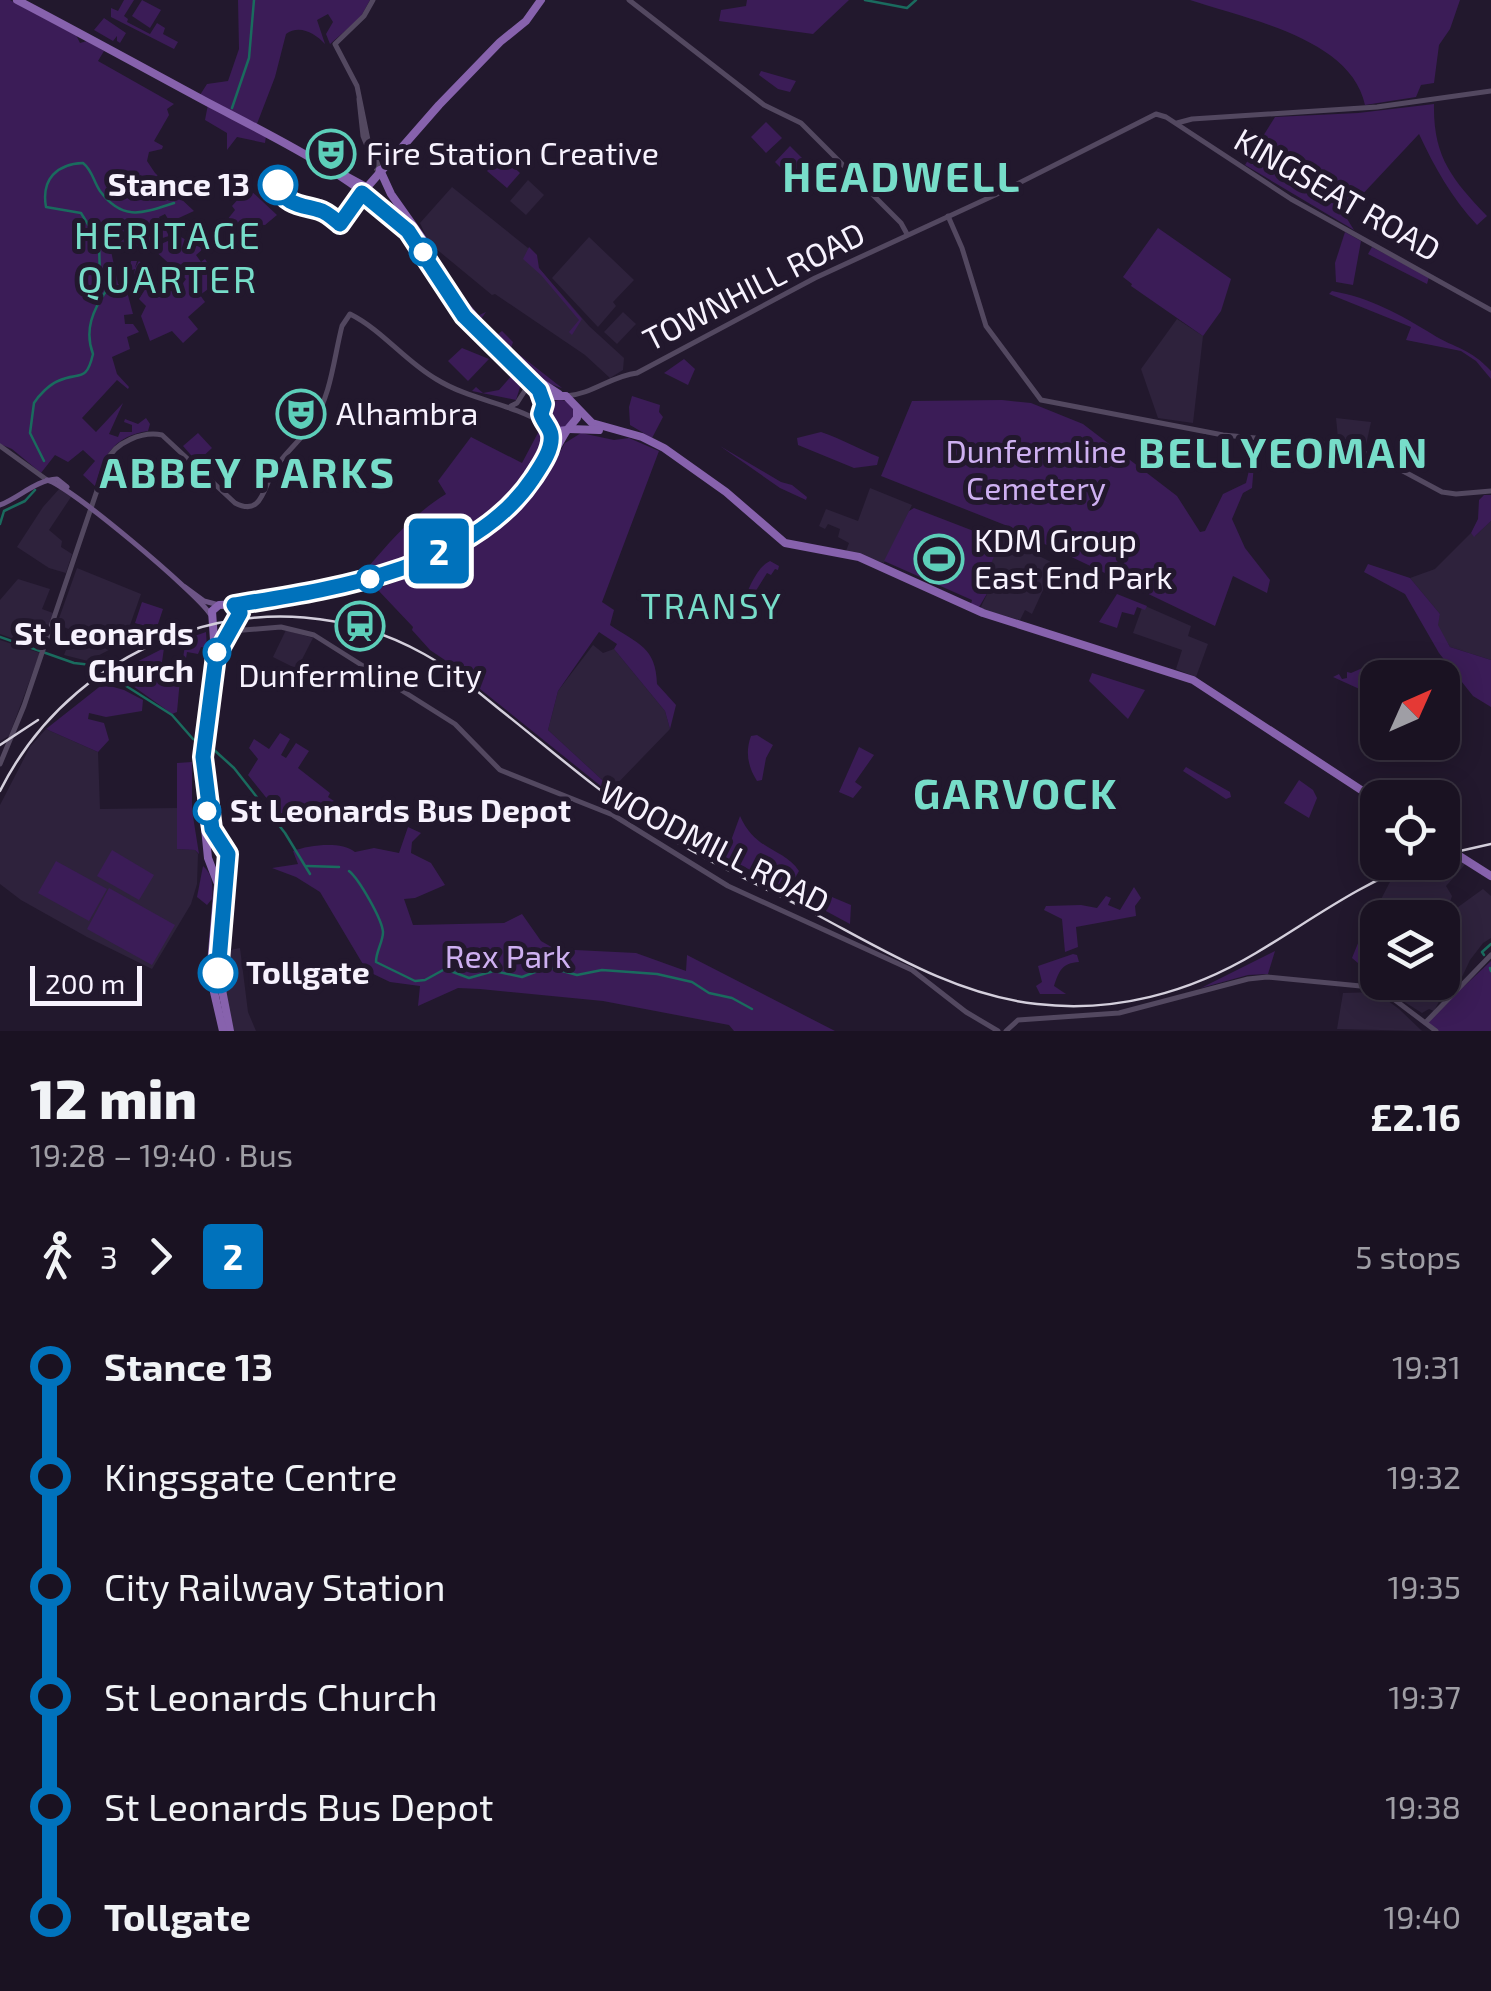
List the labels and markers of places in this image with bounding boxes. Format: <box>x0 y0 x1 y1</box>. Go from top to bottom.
theatre icon: Fire Station Creative <box>305 128 357 180</box>
place label: Fire Station Creative <box>366 133 659 171</box>
place label: Stance 13 <box>108 164 250 202</box>
marker: Stance 13 <box>259 166 297 204</box>
unlabelled marker <box>410 239 436 265</box>
theatre icon: Alhambra <box>275 388 327 440</box>
place label: Alhambra <box>336 393 478 431</box>
place label: KDM Group East End Park <box>974 520 1173 595</box>
sports icon: KDM Group East End Park <box>913 533 965 585</box>
unlabelled marker <box>357 566 383 592</box>
station icon: Dunfermline City <box>334 600 386 652</box>
place label: St Leonards Church <box>14 613 194 688</box>
marker: St Leonards Church <box>204 639 230 665</box>
place label: Dunfermline City <box>238 655 482 693</box>
place label: St Leonards Bus Depot <box>230 790 571 828</box>
marker: St Leonards Bus Depot <box>194 798 220 824</box>
place label: Tollgate <box>246 952 370 990</box>
marker: Tollgate <box>199 954 237 992</box>

